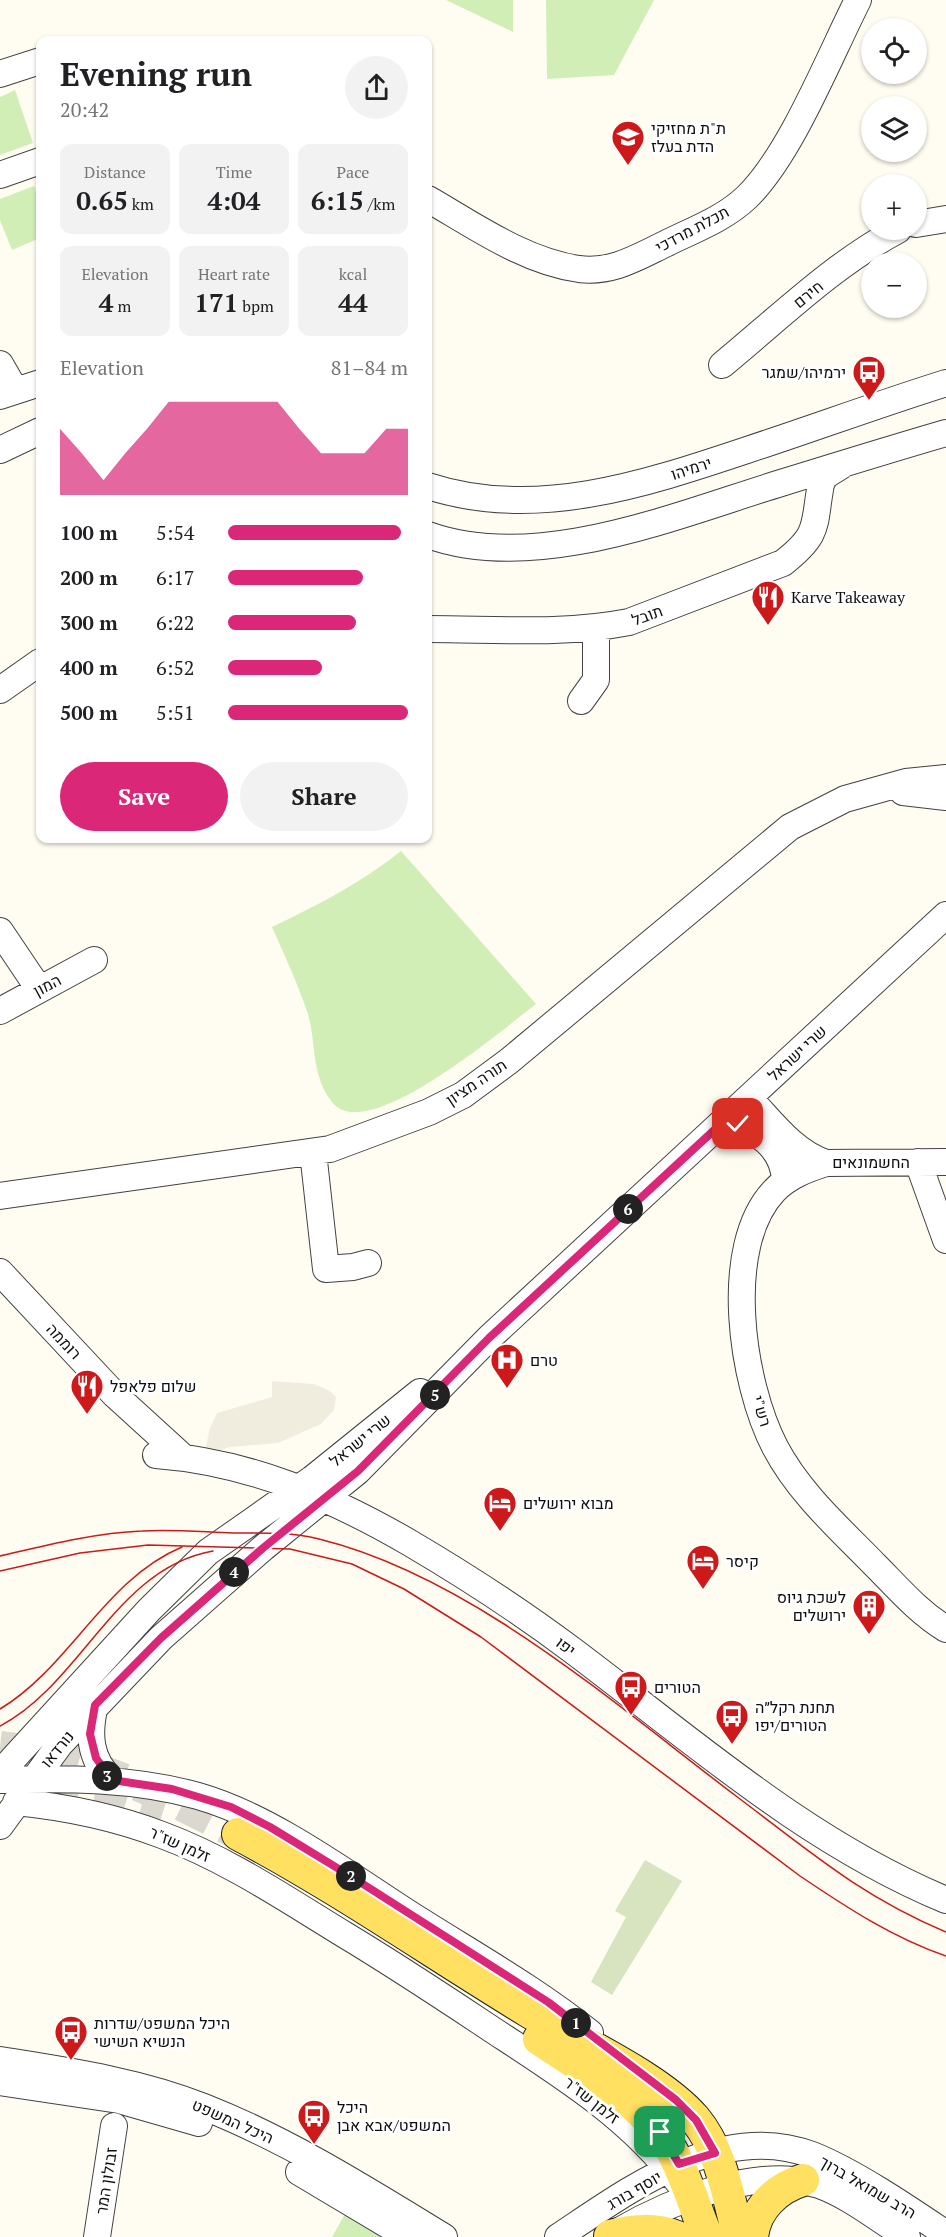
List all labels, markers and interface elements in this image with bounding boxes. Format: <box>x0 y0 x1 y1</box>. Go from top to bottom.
map controls <box>861 18 927 318</box>
button: locate <box>861 18 927 84</box>
text: Evening run <box>60 52 252 95</box>
button: share <box>345 56 408 119</box>
text: 20:42 <box>60 96 109 123</box>
button: layers <box>861 96 927 162</box>
place label: ת"ת מחזיקי הדת בעלז <box>651 117 726 157</box>
school or university icon: ת"ת מחזיקי הדת בעלז <box>610 119 646 166</box>
text: Distance <box>84 161 146 183</box>
text: Time <box>216 161 252 183</box>
text: Pace <box>337 161 369 183</box>
button: + <box>861 174 927 240</box>
text: 0.65 <box>76 183 128 217</box>
text: 4:04 <box>208 183 261 217</box>
text: 6:15 <box>311 183 364 217</box>
text: km <box>128 193 154 215</box>
text: /km <box>364 193 395 215</box>
street label: תכלת מרדכי <box>651 200 733 258</box>
button: − <box>861 252 927 318</box>
text: Elevation <box>81 263 149 285</box>
text: Heart rate <box>198 263 270 285</box>
text: kcal <box>339 263 367 285</box>
street label: חירם <box>788 275 828 313</box>
text: 4 <box>99 285 114 319</box>
text: 171 <box>194 285 238 319</box>
text: 44 <box>338 285 368 319</box>
text: m <box>114 295 131 317</box>
text: bpm <box>238 295 274 317</box>
text: Elevation <box>60 354 144 381</box>
text: 81–84 m <box>331 354 408 381</box>
bus stop icon: ירמיהו/שמגר <box>851 354 887 401</box>
place label: ירמיהו/שמגר <box>762 361 846 383</box>
street label: ירמיהו <box>668 451 714 485</box>
text: 100 m <box>60 519 118 546</box>
text: 5:54 <box>156 519 195 546</box>
text: 200 m <box>60 564 118 591</box>
text: 6:17 <box>156 564 195 591</box>
restaurant icon: Karve Takeaway <box>750 579 786 626</box>
place label: Karve Takeaway <box>791 586 906 608</box>
street label: תובל <box>629 599 665 631</box>
text: 300 m <box>60 609 118 636</box>
text: 6:22 <box>156 609 195 636</box>
text: 400 m <box>60 654 118 681</box>
text: 6:52 <box>156 654 195 681</box>
text: 500 m <box>60 699 118 726</box>
text: 5:51 <box>156 699 195 726</box>
button: Save <box>60 762 228 831</box>
button: Share <box>240 762 408 831</box>
street label: המון <box>29 969 65 1001</box>
street label: שרי ישראל <box>763 1020 831 1086</box>
street label: תורה מציון <box>441 1054 511 1110</box>
pin <box>712 1098 763 1149</box>
icon: check <box>721 1107 754 1140</box>
street label: החשמונאים <box>832 1151 910 1173</box>
pin: 6 <box>613 1194 643 1224</box>
text: 6 <box>623 1198 633 1220</box>
street label: רוממה <box>42 1318 86 1364</box>
hospital icon: טרם <box>489 1342 525 1389</box>
place label: טרם <box>530 1349 558 1371</box>
restaurant icon: שלום פלאפל <box>69 1368 105 1415</box>
place label: שלום פלאפל <box>110 1375 196 1397</box>
pin: 5 <box>420 1380 450 1410</box>
text: 5 <box>430 1384 440 1406</box>
street label: רש"י <box>747 1393 777 1429</box>
street label: שרי ישראל <box>325 1408 395 1472</box>
hotel icon: מבוא ירושלים <box>482 1485 518 1532</box>
place label: מבוא ירושלים <box>523 1492 614 1514</box>
hotel icon: קיסר <box>685 1543 721 1590</box>
place label: קיסר <box>726 1550 759 1572</box>
pin: 4 <box>219 1557 249 1587</box>
text: 4 <box>229 1561 239 1583</box>
place label: לשכת גיוס ירושלים <box>777 1586 846 1626</box>
building icon: לשכת גיוס ירושלים <box>851 1588 887 1635</box>
street label: יפו <box>552 1631 580 1661</box>
bus stop icon: הטורים <box>613 1669 649 1716</box>
place label: הטורים <box>654 1676 701 1698</box>
place label: תחנת רקל״ה הטורים/יפו <box>755 1696 835 1736</box>
bus stop icon: תחנת רקל״ה הטורים/יפו <box>714 1698 750 1745</box>
street label: נורדאו <box>35 1726 79 1772</box>
pin: 3 <box>92 1761 122 1791</box>
text: 3 <box>102 1765 112 1787</box>
street label: זלמן שז"ר <box>146 1821 214 1867</box>
pin: 2 <box>336 1861 366 1891</box>
text: 2 <box>346 1865 356 1887</box>
pin: 1 <box>561 2008 591 2038</box>
place label: היכל המשפט/שדרות הנשיא השישי <box>94 2012 230 2052</box>
text: 1 <box>571 2012 581 2034</box>
bus stop icon: היכל המשפט/שדרות הנשיא השישי <box>53 2014 89 2061</box>
street label: זלמן שז"ר <box>560 2071 625 2129</box>
street label: היכל המשפט <box>189 2093 277 2149</box>
place label: היכל המשפט/אבא אבן <box>337 2096 451 2136</box>
bus stop icon: היכל המשפט/אבא אבן <box>296 2098 332 2145</box>
pin <box>634 2106 685 2157</box>
icon: arrive <box>643 2115 676 2148</box>
street label: זבולון המר <box>90 2146 122 2216</box>
street label: הרב שמואל ברוך <box>816 2150 920 2224</box>
street label: יוסף בורג <box>602 2165 666 2215</box>

